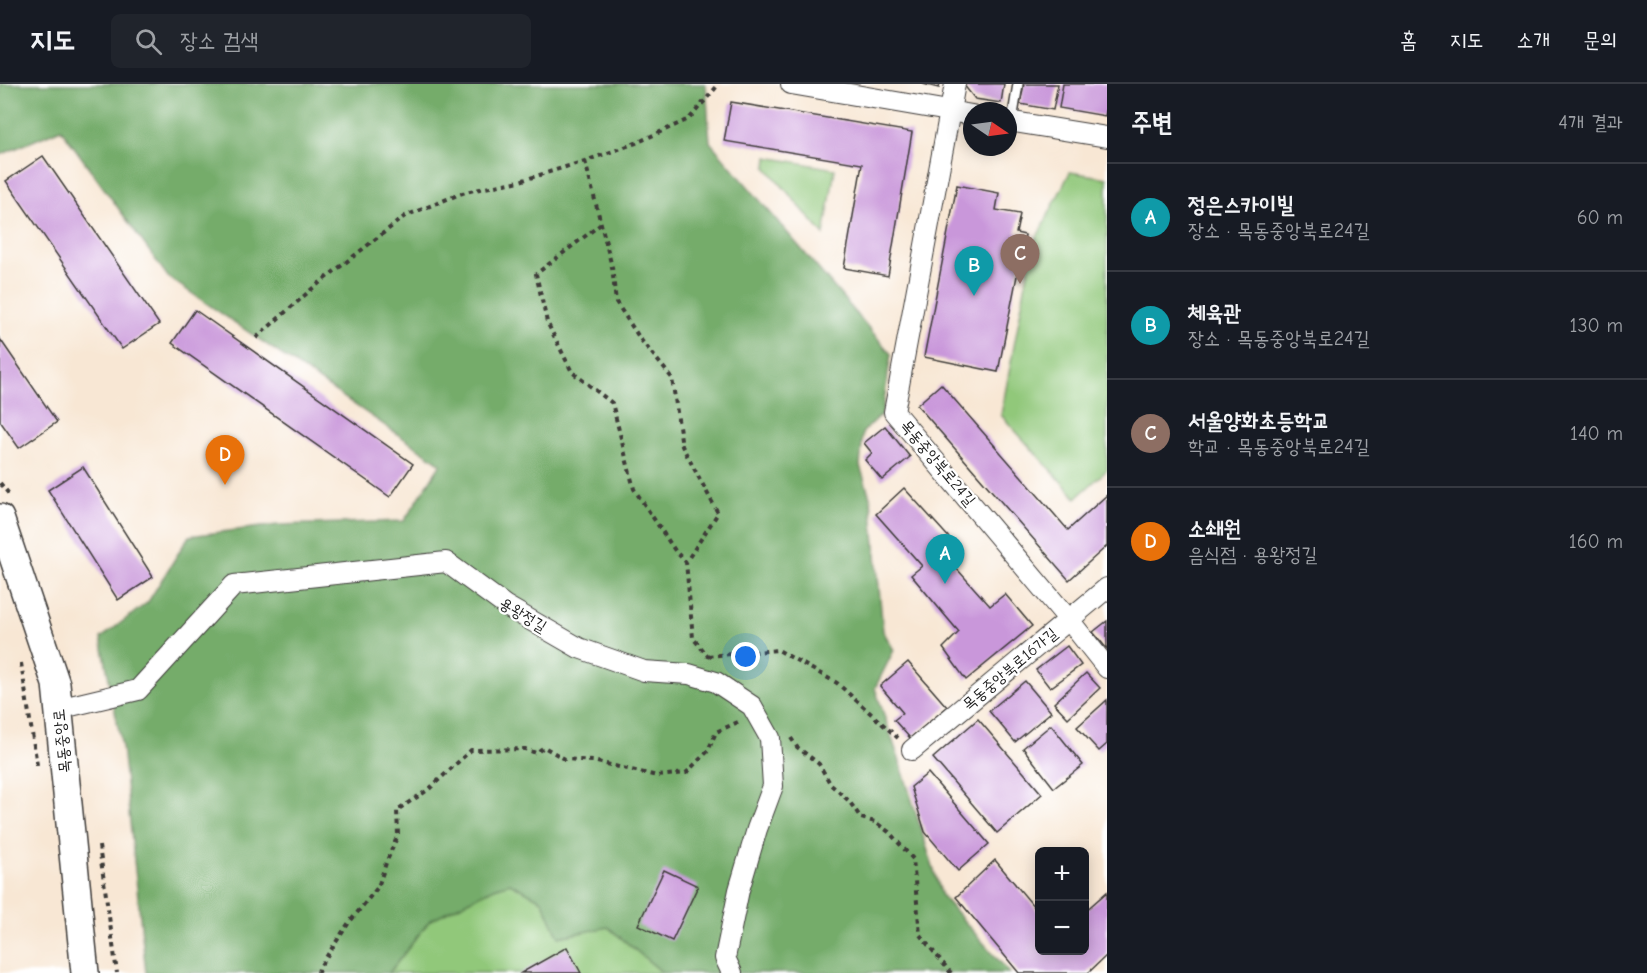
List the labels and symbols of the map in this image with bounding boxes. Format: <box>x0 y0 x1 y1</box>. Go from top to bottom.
north arrow <box>963 102 1017 156</box>
pin: C <box>1000 234 1040 284</box>
pin: B <box>954 246 994 296</box>
street label: 목동중앙북로24길 <box>897 417 979 510</box>
pin: D <box>206 436 244 485</box>
pin: A <box>926 534 964 584</box>
street label: 용왕정길 <box>496 594 550 636</box>
street label: 목동중앙북로16가길 <box>959 624 1061 714</box>
your location <box>731 642 760 671</box>
street label: 목동중앙로 <box>50 708 74 774</box>

